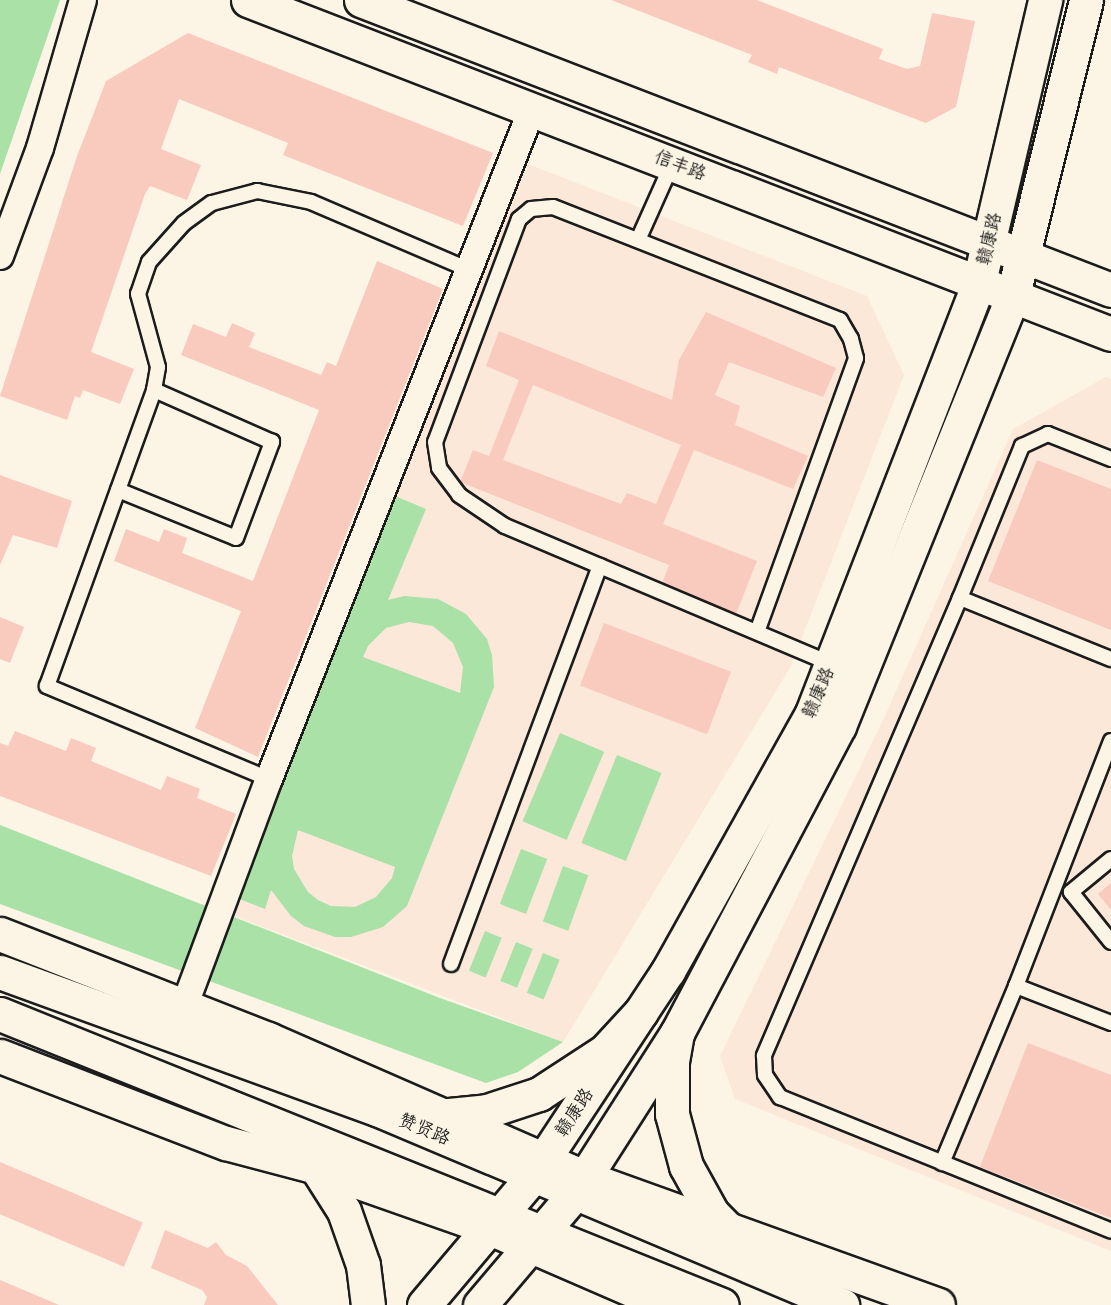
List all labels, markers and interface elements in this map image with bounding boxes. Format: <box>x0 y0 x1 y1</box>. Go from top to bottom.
street label: 信丰路 <box>651 146 709 186</box>
street label: 赣康路 <box>973 210 1007 268</box>
street label: 赣康路 <box>799 664 839 722</box>
street label: 赣康路 <box>551 1084 599 1142</box>
street label: 赞贤路 <box>395 1110 453 1150</box>

